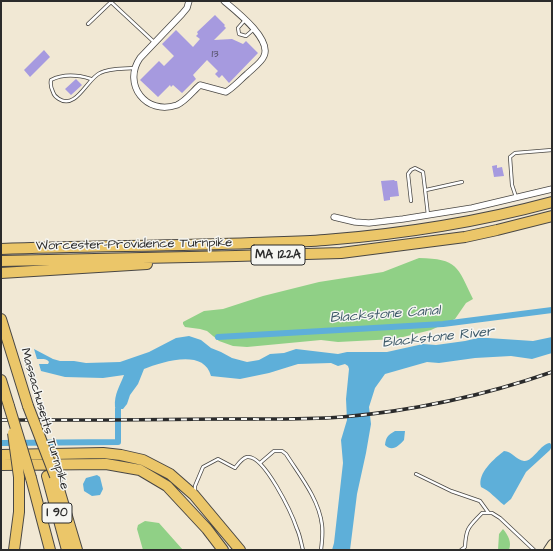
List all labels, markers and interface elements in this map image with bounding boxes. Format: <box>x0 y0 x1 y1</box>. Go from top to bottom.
house number: 13 <box>211 48 219 62</box>
street label: Worcester-Providence Turnpike <box>36 235 232 255</box>
road number: MA 122A <box>251 245 305 265</box>
water label: Blackstone Canal <box>329 303 441 327</box>
water label: Blackstone River <box>381 324 495 352</box>
street label: Massachusetts Turnpike <box>16 346 72 492</box>
road number: I 90 <box>42 503 72 523</box>

